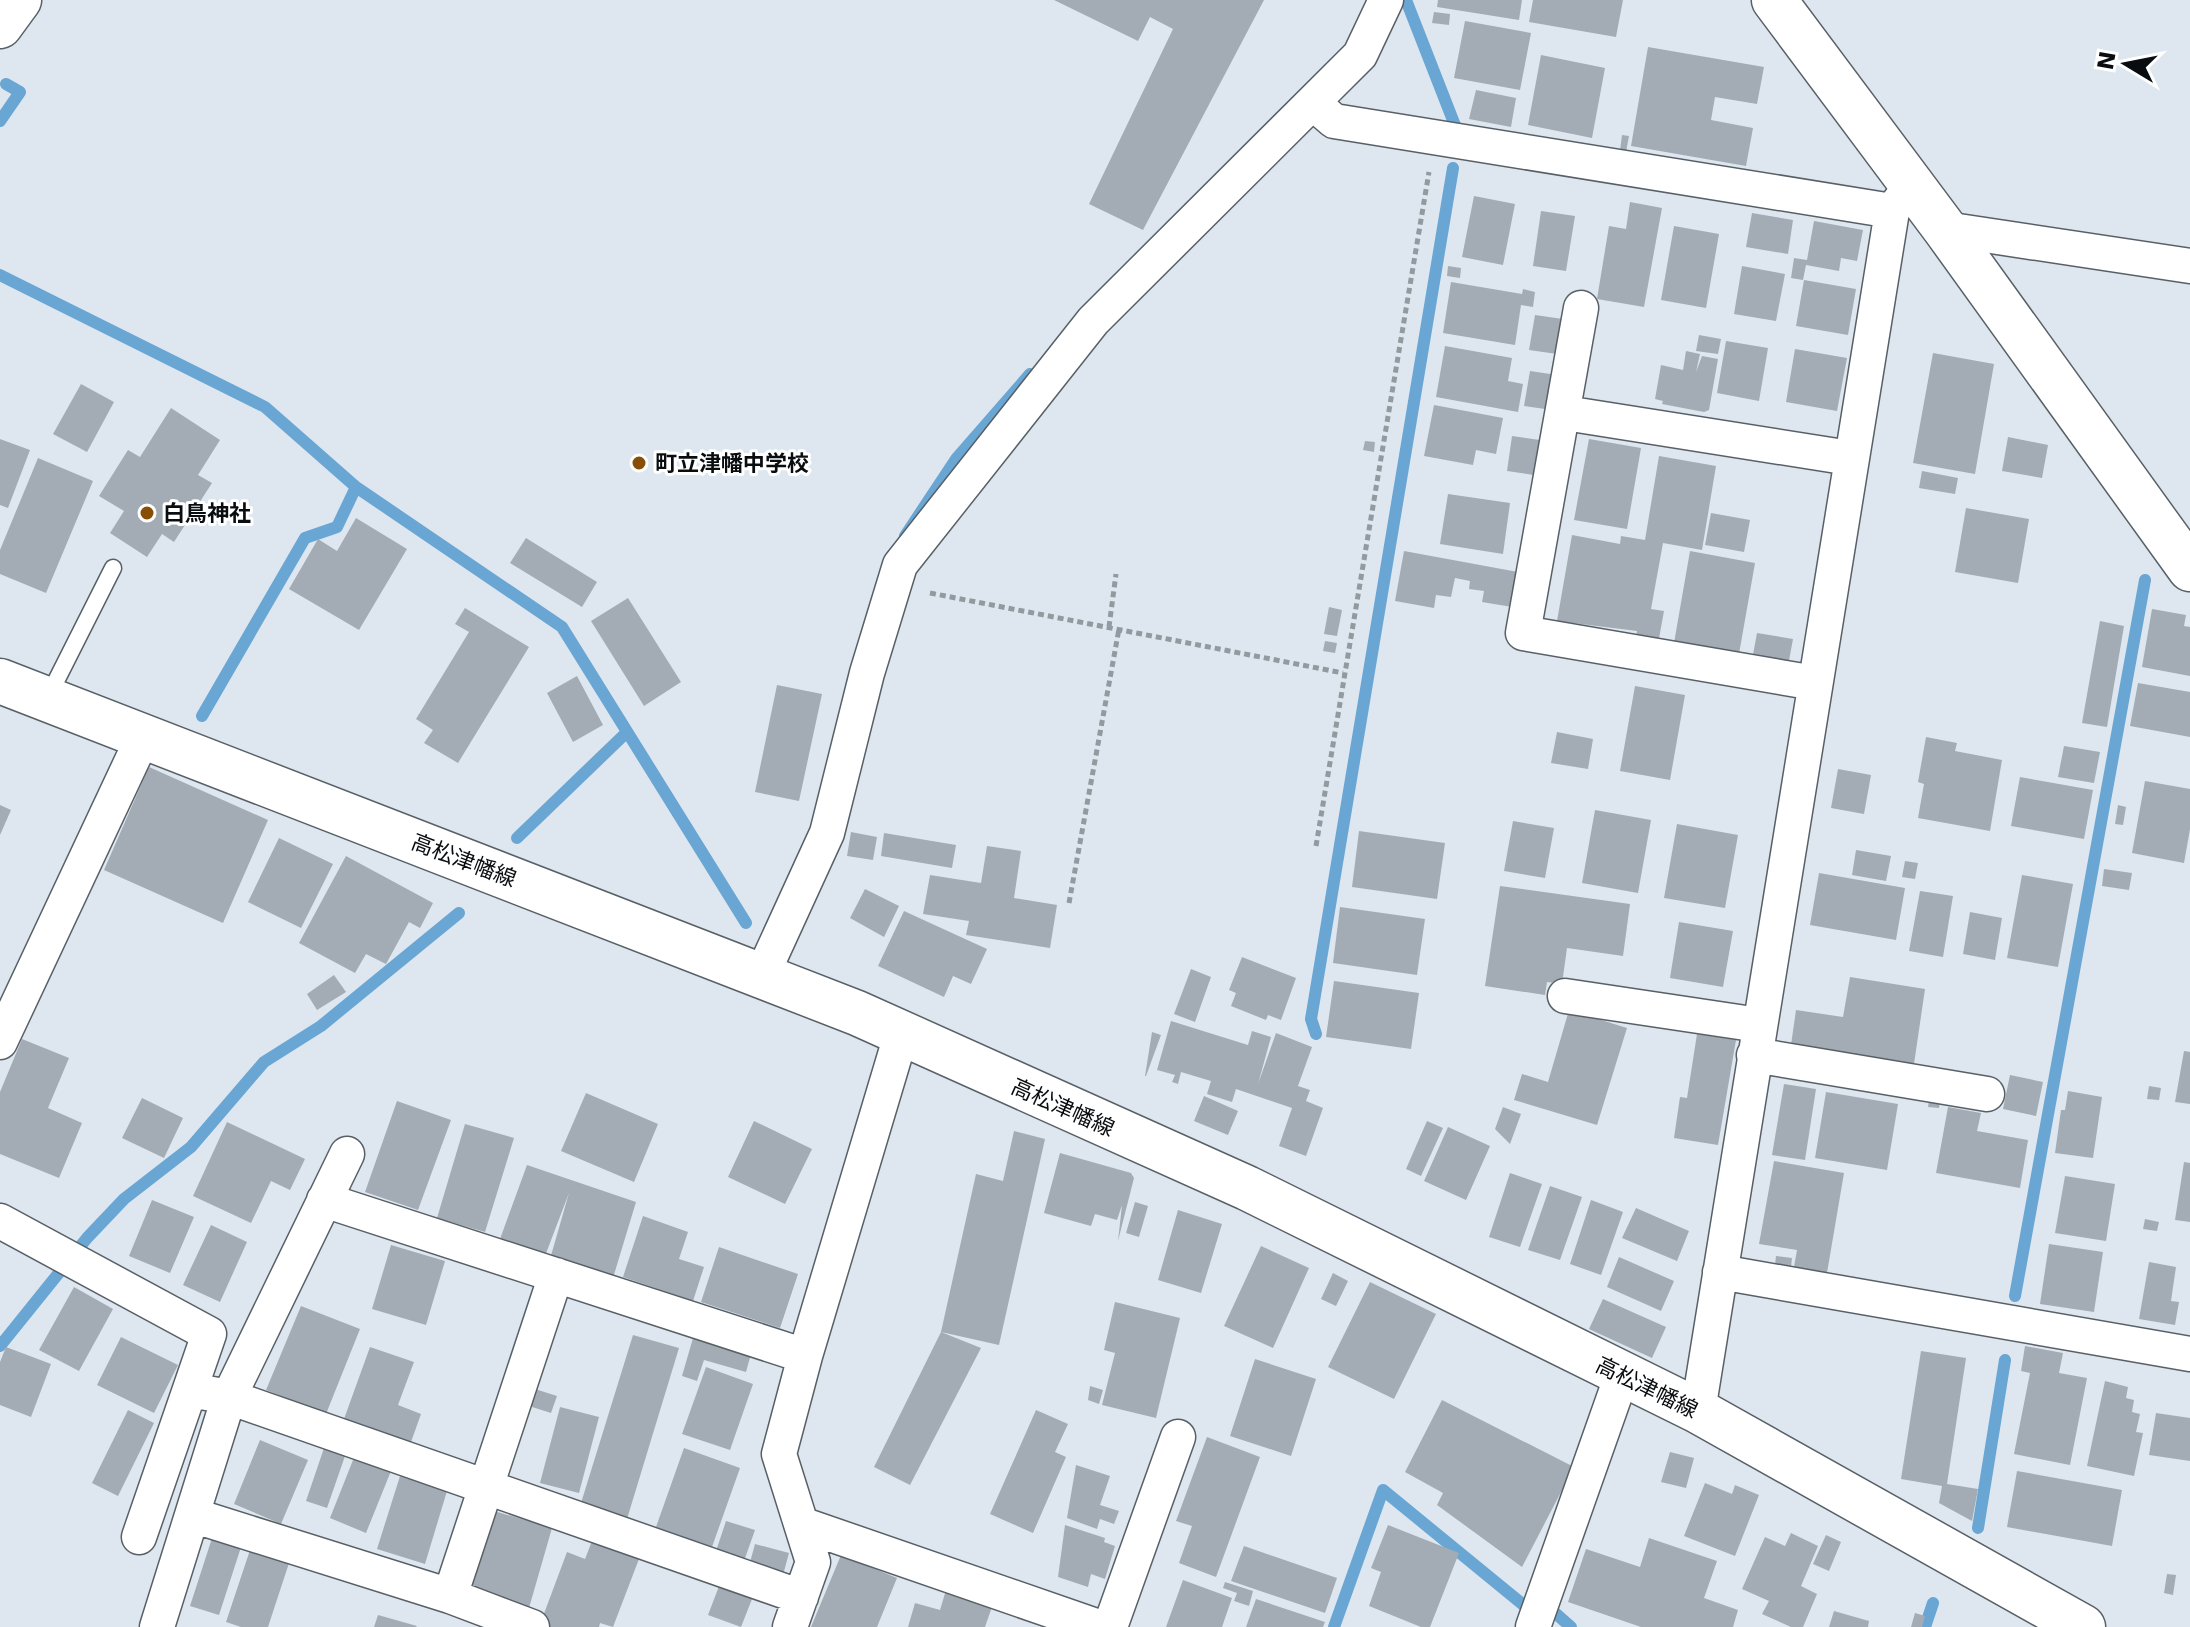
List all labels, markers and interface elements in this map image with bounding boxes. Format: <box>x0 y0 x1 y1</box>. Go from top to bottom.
north arrow <box>2086 24 2166 104</box>
text: N <box>2093 49 2121 72</box>
place label: 町立津幡中学校 <box>655 451 809 476</box>
marker: 町立津幡中学校 <box>630 454 648 472</box>
place label: 白鳥神社 <box>163 501 251 526</box>
marker: 白鳥神社 <box>138 504 156 522</box>
street label: 高松津幡線 <box>408 829 520 892</box>
street label: 高松津幡線 <box>1007 1074 1118 1141</box>
street label: 高松津幡線 <box>1592 1352 1702 1423</box>

